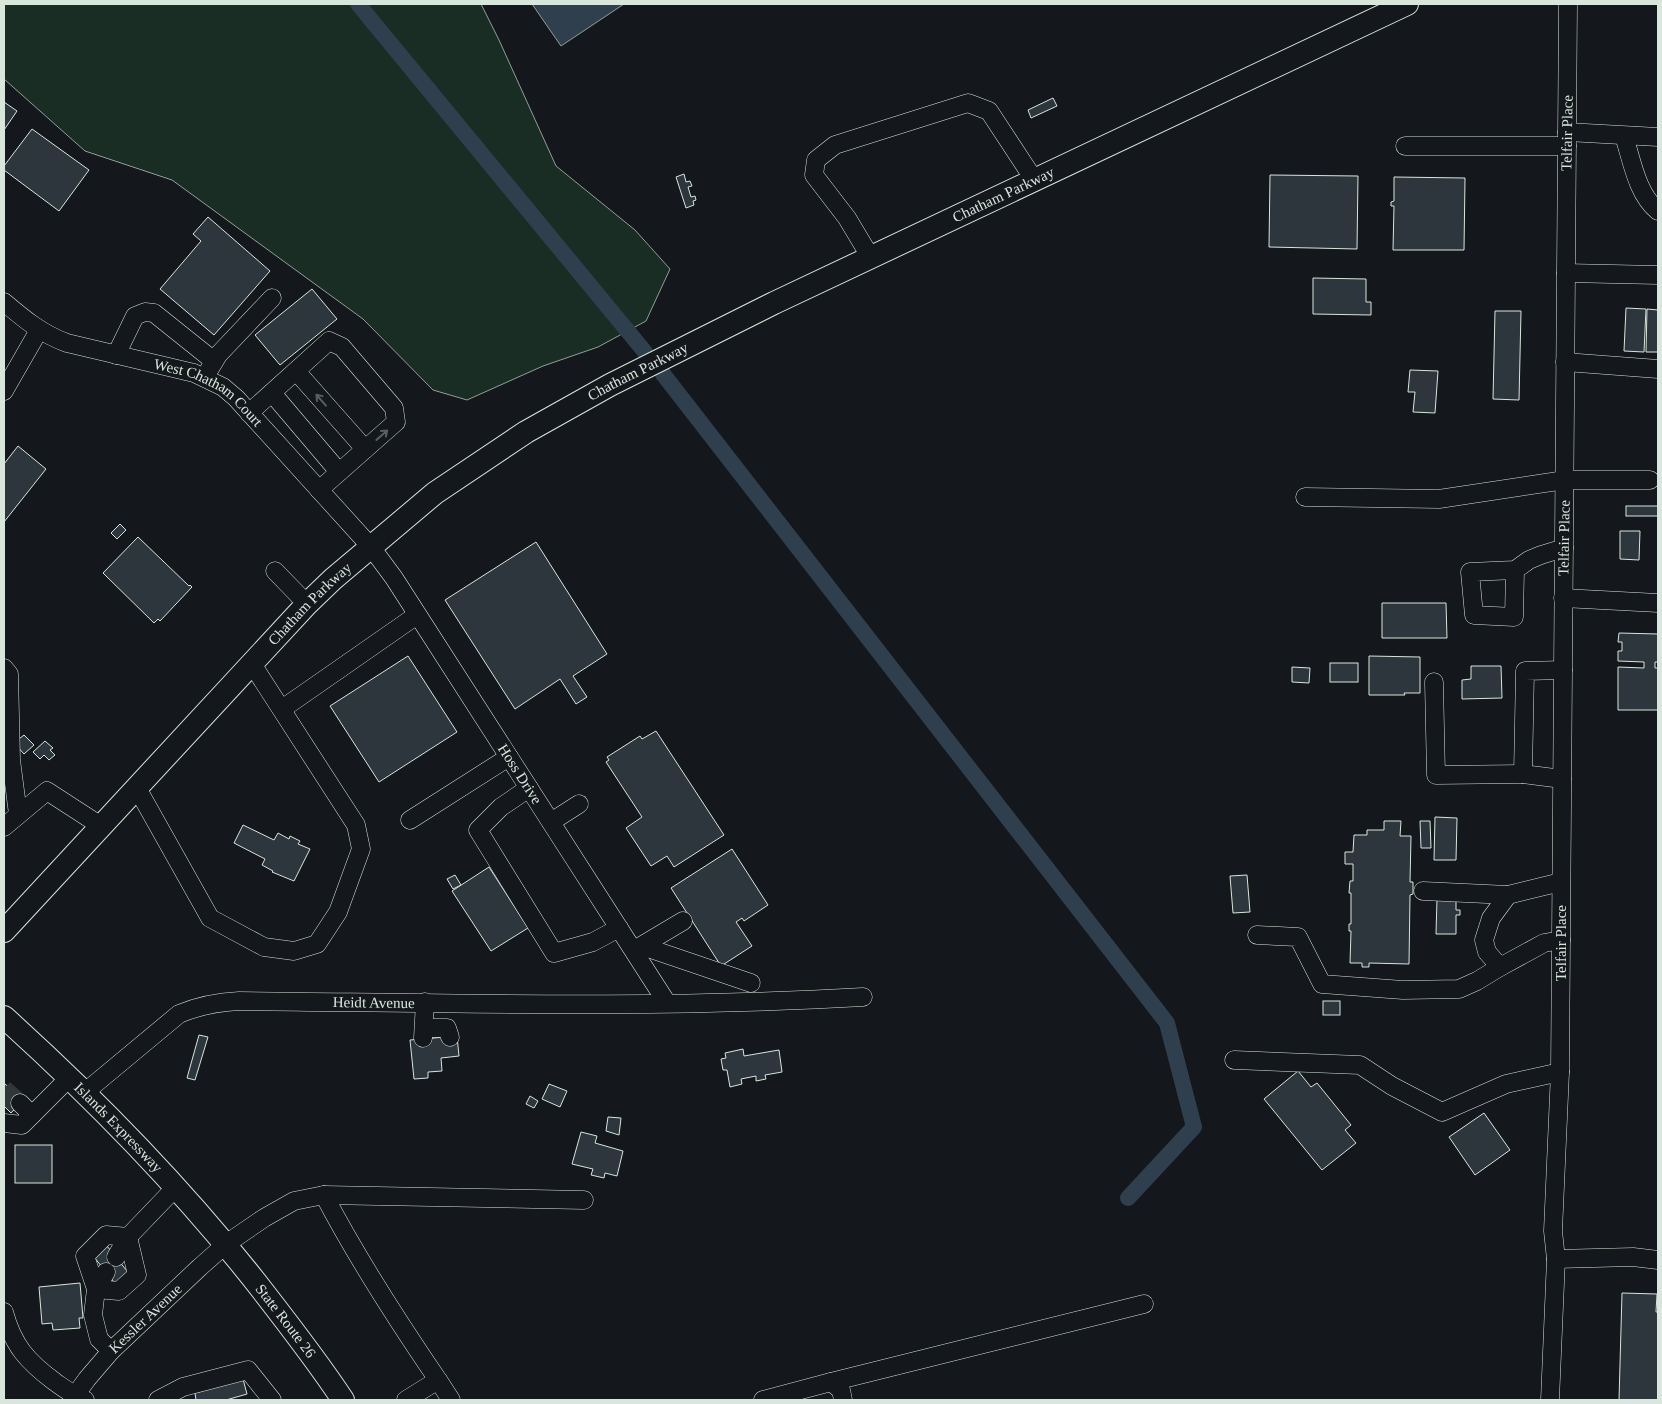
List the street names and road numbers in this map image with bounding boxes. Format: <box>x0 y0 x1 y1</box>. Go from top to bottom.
street label: Telfair Place <box>1558 95 1576 171</box>
street label: Chatham Parkway <box>950 164 1057 226</box>
street label: Chatham Parkway <box>585 339 691 404</box>
street label: West Chatham Court <box>152 356 266 430</box>
street label: Telfair Place <box>1555 500 1573 576</box>
street label: Chatham Parkway <box>265 559 355 648</box>
street label: Hoss Drive <box>495 741 545 807</box>
street label: Telfair Place <box>1553 905 1569 981</box>
street label: Heidt Avenue <box>333 994 415 1011</box>
street label: Islands Expressway <box>71 1079 166 1176</box>
street label: Kessler Avenue <box>106 1280 185 1356</box>
street label: State Route 26 <box>252 1281 319 1361</box>

